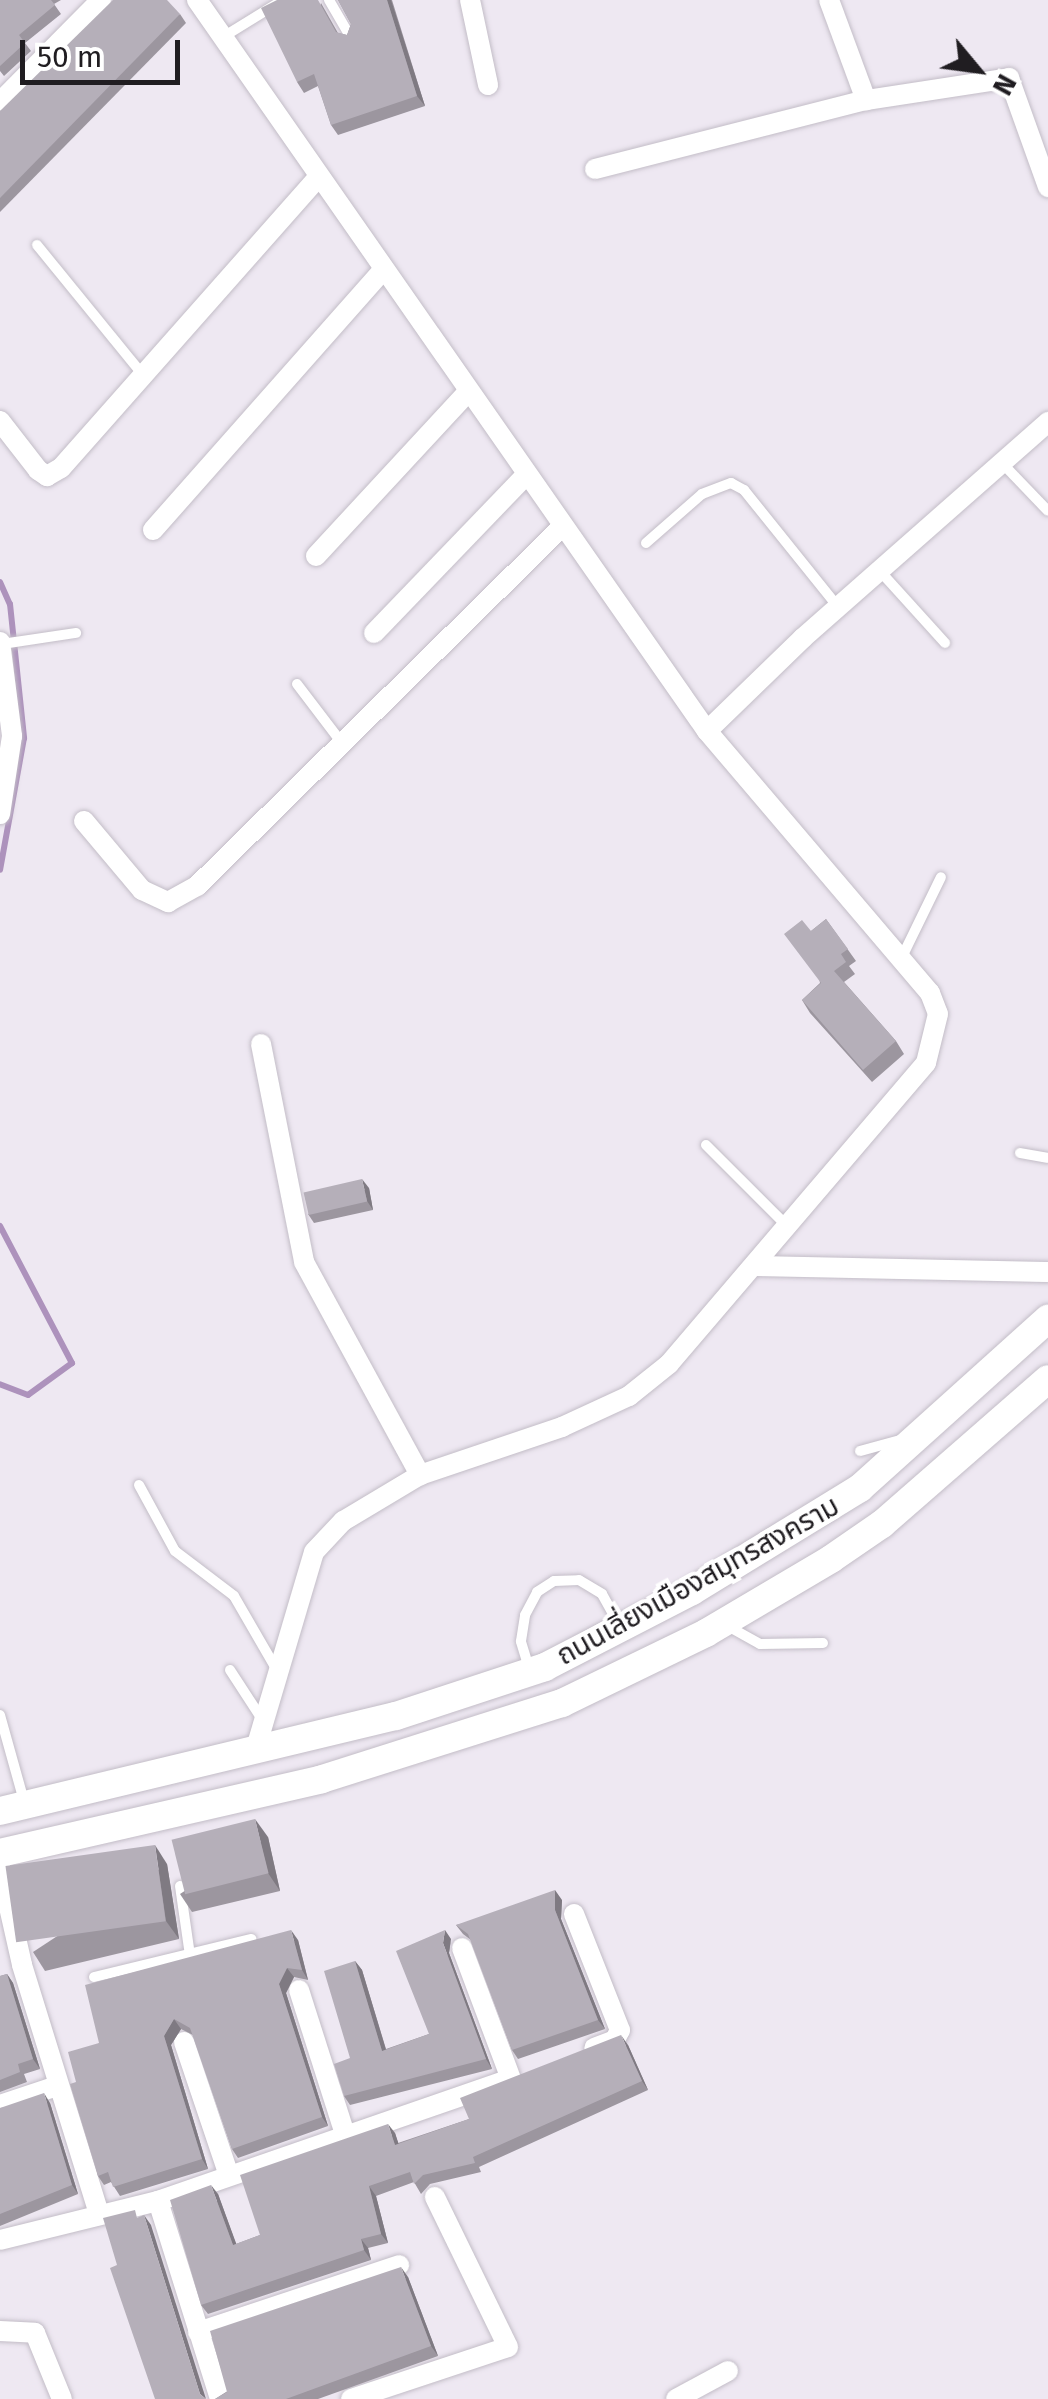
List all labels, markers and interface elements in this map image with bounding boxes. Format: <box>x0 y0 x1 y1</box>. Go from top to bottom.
scale bar <box>25 20 185 82</box>
north arrow <box>928 20 1028 120</box>
text: 50 m <box>37 39 102 75</box>
text: N <box>986 69 1024 101</box>
street label: ถนนเลี่ยงเมืองสมุทรสงคราม <box>551 1489 845 1673</box>

